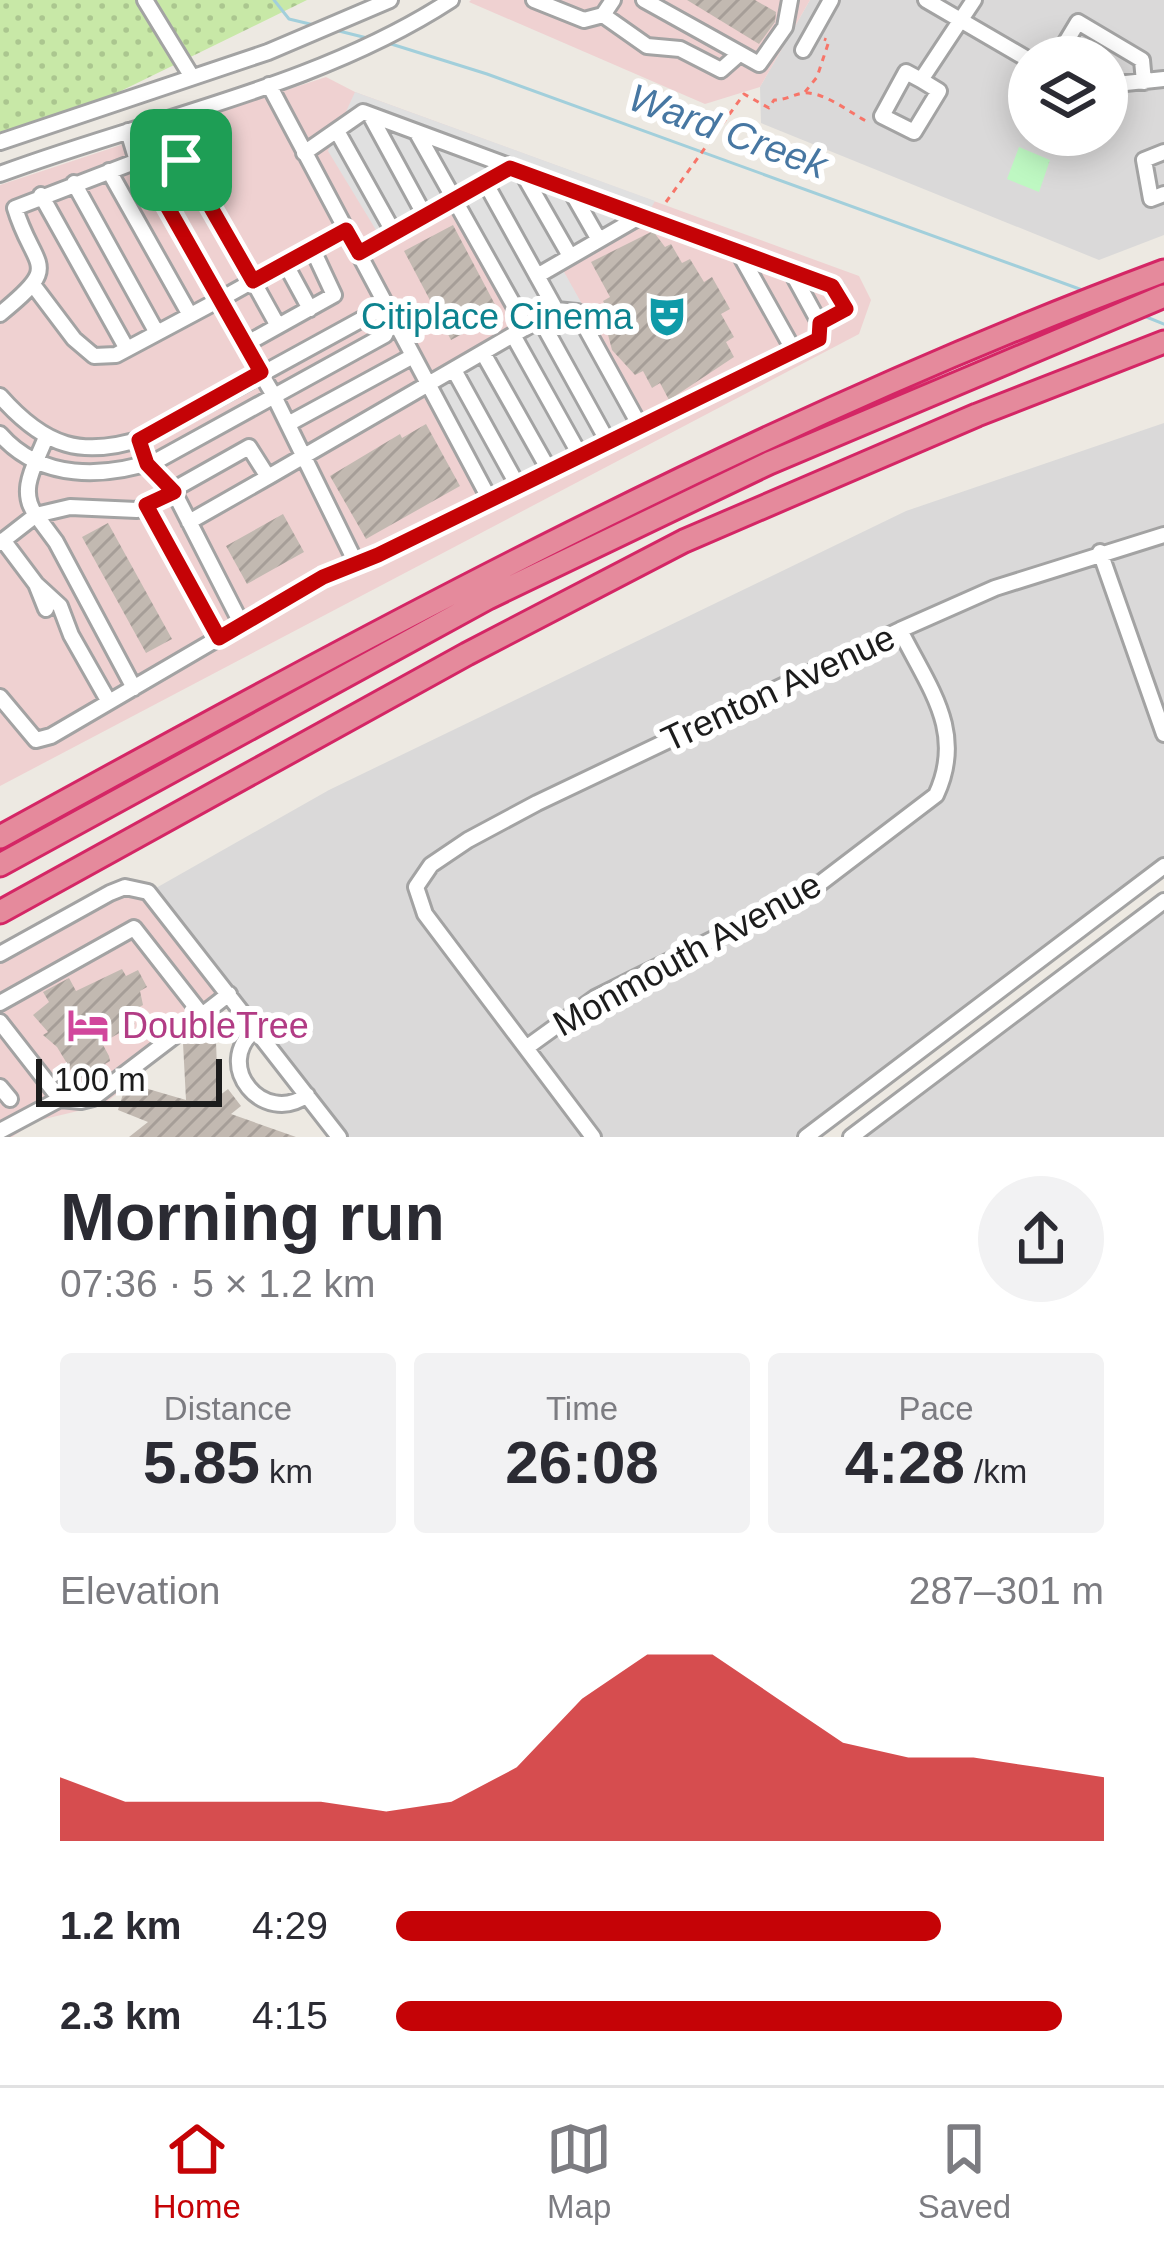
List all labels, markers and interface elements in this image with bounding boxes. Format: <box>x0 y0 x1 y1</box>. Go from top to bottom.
map controls <box>1008 36 1128 156</box>
button: layers <box>1008 36 1128 156</box>
water label: Ward Creek <box>623 75 835 188</box>
pin <box>130 109 232 211</box>
icon: arrive <box>148 127 214 193</box>
theatre icon: Citiplace Cinema <box>644 293 690 339</box>
place label: Citiplace Cinema <box>361 296 634 337</box>
street label: Trenton Avenue <box>655 616 901 760</box>
street label: Monmouth Avenue <box>546 863 828 1045</box>
hotel icon: DoubleTree <box>65 1002 111 1048</box>
place label: DoubleTree <box>122 1005 309 1046</box>
scale bar <box>36 1053 222 1106</box>
text: 100 m <box>54 1061 146 1098</box>
button: share <box>978 1176 1104 1302</box>
text: Morning run <box>60 1180 445 1254</box>
text: 07:36 · 5 × 1.2 km <box>60 1262 375 1305</box>
text: Distance <box>164 1390 292 1427</box>
text: Time <box>546 1390 618 1427</box>
text: Pace <box>898 1390 974 1427</box>
text: 5.85 <box>143 1429 260 1496</box>
text: 26:08 <box>505 1429 659 1496</box>
text: 4:28 <box>845 1429 965 1496</box>
text: km <box>260 1453 313 1490</box>
text: /km <box>965 1453 1027 1490</box>
text: Elevation <box>60 1569 220 1612</box>
text: 287–301 m <box>909 1569 1104 1612</box>
text: 1.2 km <box>60 1904 181 1947</box>
text: 4:29 <box>252 1904 328 1947</box>
text: 2.3 km <box>60 1994 181 2037</box>
text: 4:15 <box>252 1994 328 2037</box>
tab: Home <box>153 2116 241 2226</box>
tab: Map <box>546 2116 612 2226</box>
tab: Saved <box>918 2116 1011 2226</box>

